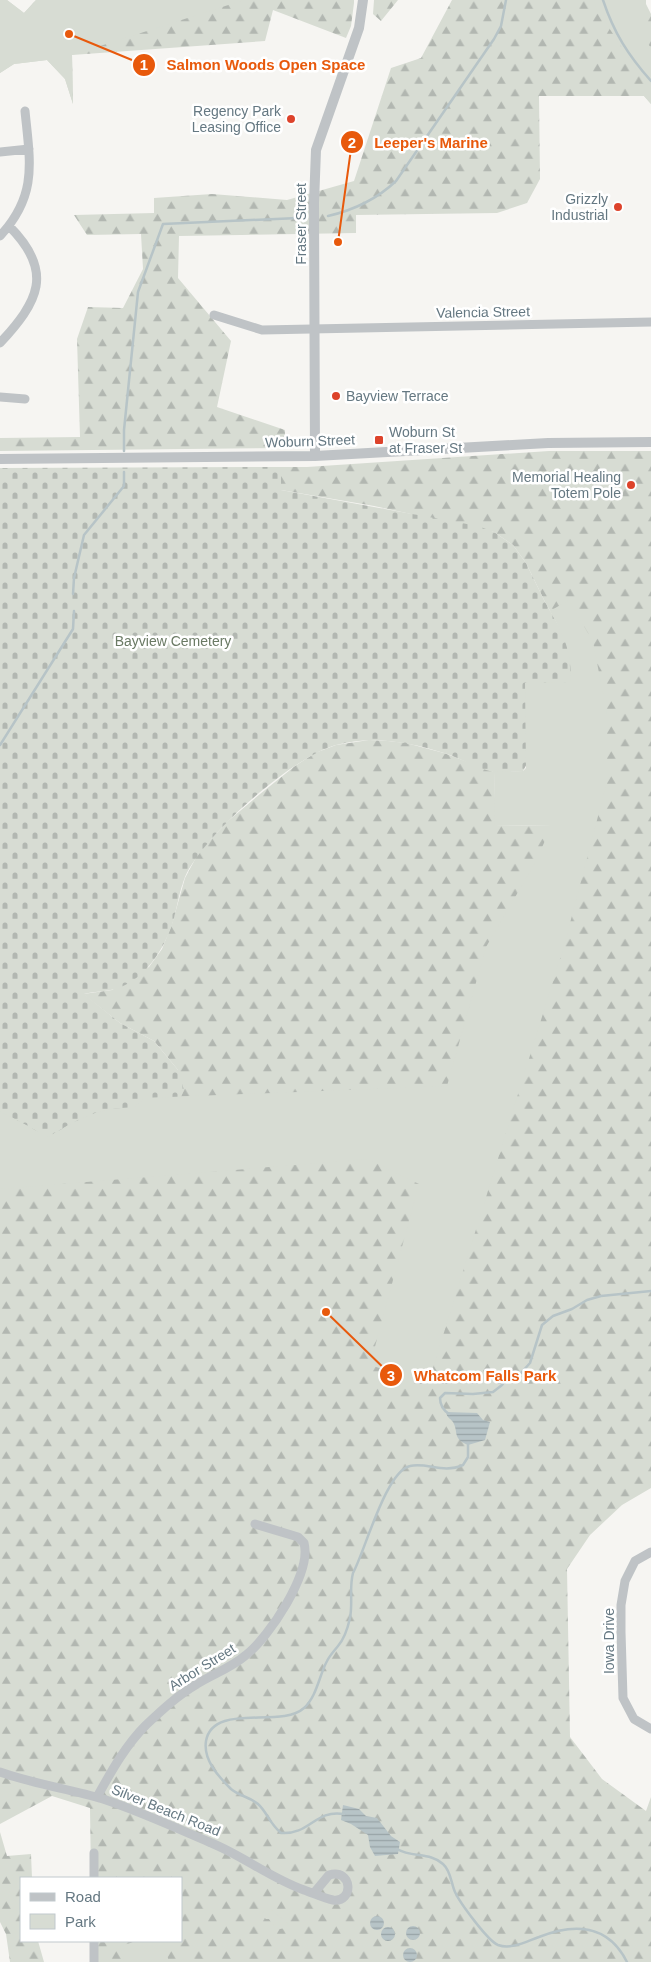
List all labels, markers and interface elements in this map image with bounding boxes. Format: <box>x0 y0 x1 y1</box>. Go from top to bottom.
callout: Salmon Woods Open Space <box>132 50 376 80</box>
text: 1 <box>140 56 148 73</box>
text: Salmon Woods Open Space <box>167 56 365 73</box>
place label: Regency Park Leasing Office <box>192 103 282 135</box>
marker: Regency Park Leasing Office <box>285 113 297 125</box>
callout: Leeper's Marine <box>339 127 498 157</box>
text: 2 <box>348 134 356 151</box>
text: Leeper's Marine <box>374 134 488 151</box>
street label: Fraser Street <box>293 183 309 265</box>
place label: Grizzly Industrial <box>551 191 608 223</box>
marker: Grizzly Industrial <box>612 201 624 213</box>
street label: Valencia Street <box>436 303 530 321</box>
place label: Bayview Terrace <box>346 388 449 404</box>
marker: Bayview Terrace <box>330 390 342 402</box>
place label: Woburn St at Fraser St <box>389 424 462 456</box>
street label: Woburn Street <box>265 431 355 451</box>
marker: Woburn St at Fraser St <box>373 434 385 446</box>
place label: Memorial Healing Totem Pole <box>512 469 621 501</box>
marker: Memorial Healing Totem Pole <box>625 479 637 491</box>
park label: Bayview Cemetery <box>115 633 231 649</box>
callout: Whatcom Falls Park <box>379 1360 567 1390</box>
text: 3 <box>387 1367 395 1384</box>
text: Whatcom Falls Park <box>414 1367 557 1384</box>
street label: Iowa Drive <box>601 1608 617 1674</box>
street label: Arbor Street <box>166 1640 238 1694</box>
street label: Silver Beach Road <box>109 1781 223 1839</box>
legend <box>20 1877 182 1942</box>
text: Road <box>65 1888 101 1905</box>
text: Park <box>65 1913 96 1930</box>

